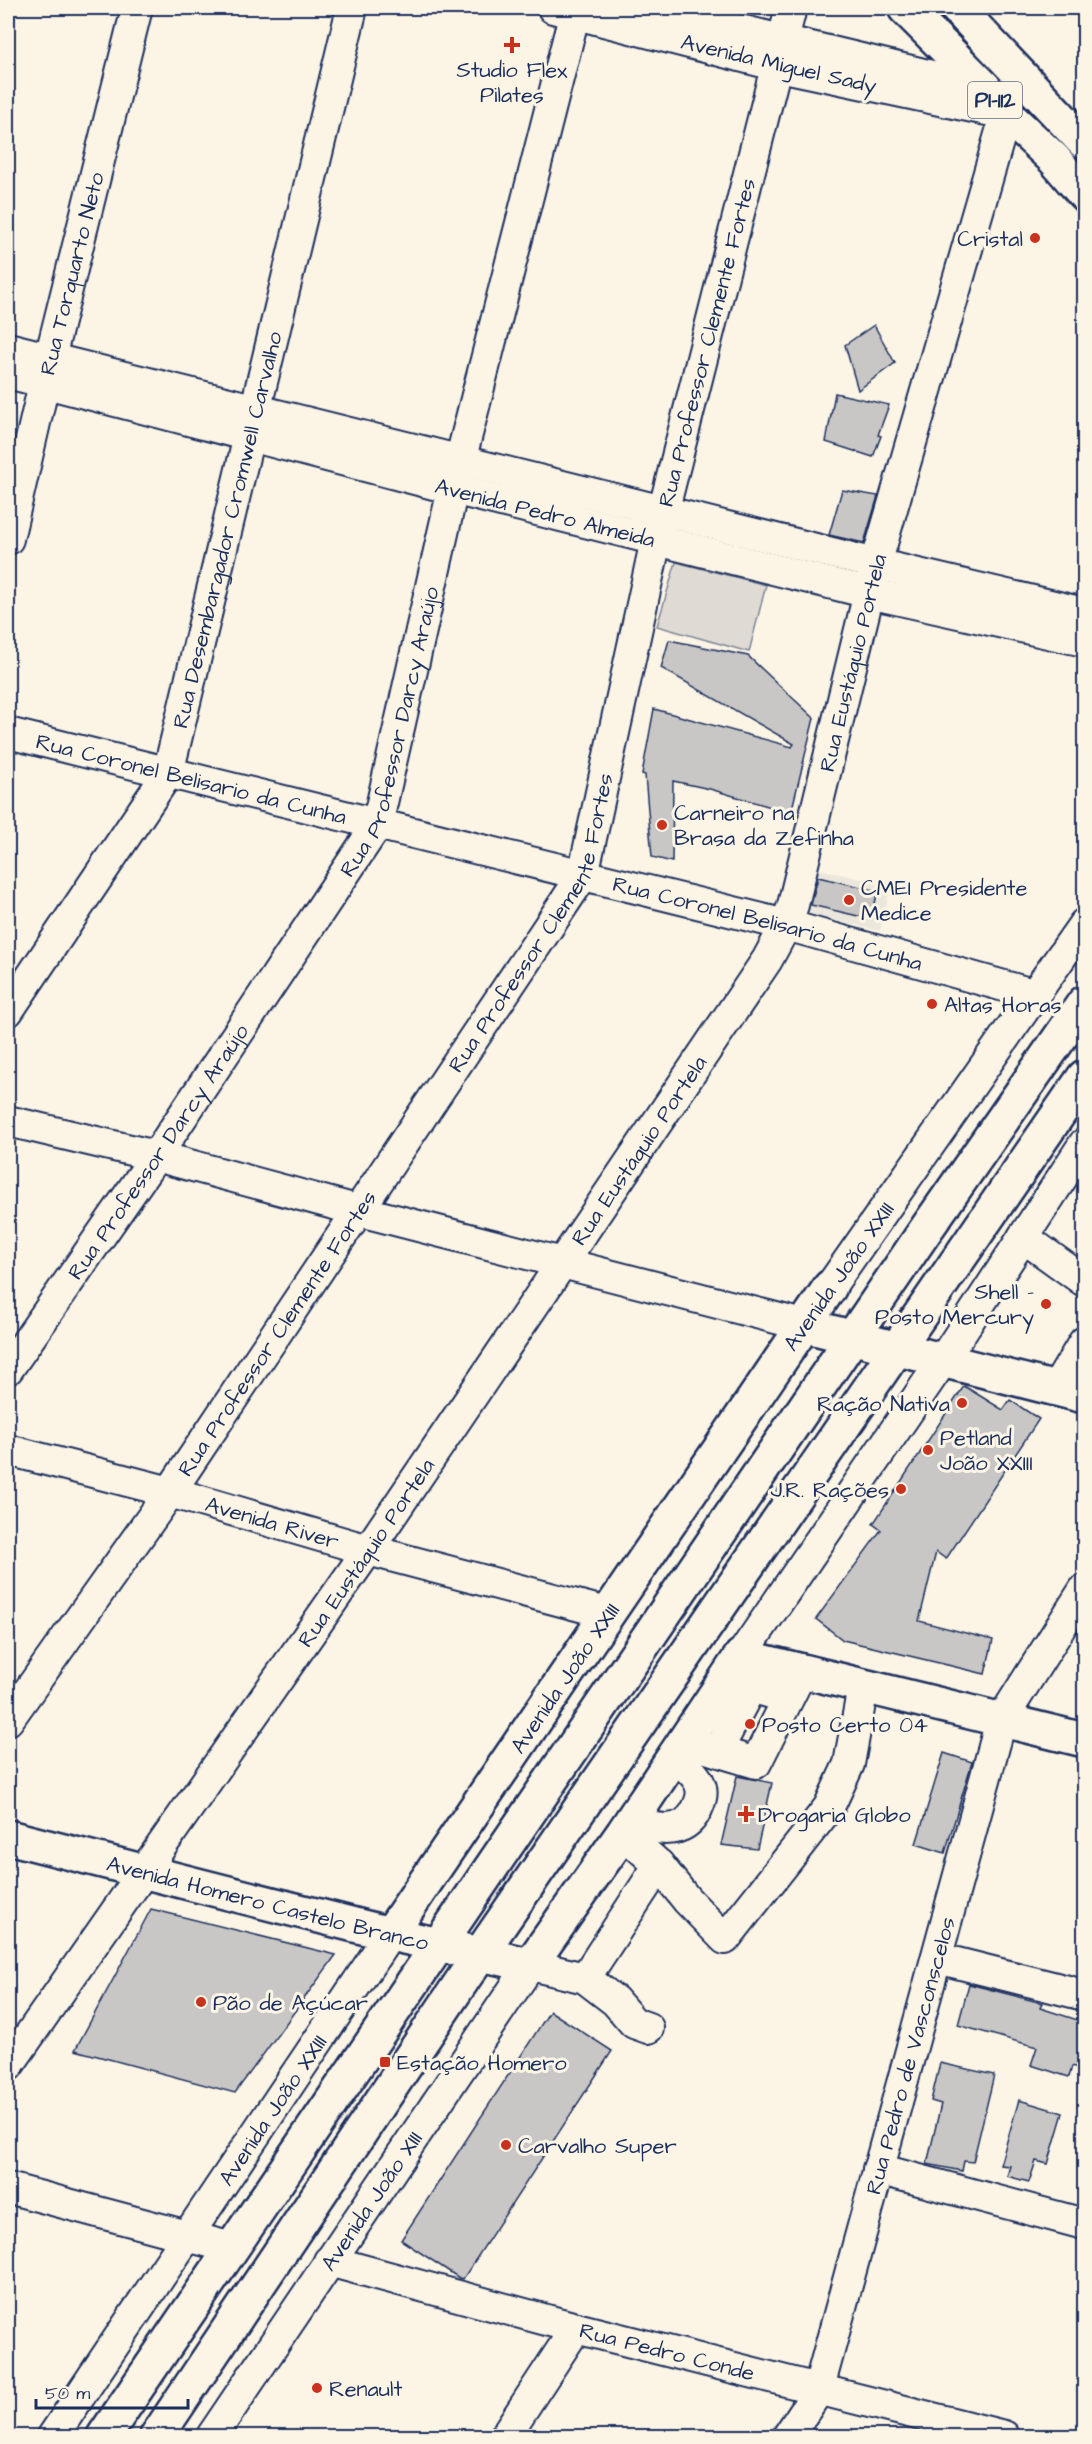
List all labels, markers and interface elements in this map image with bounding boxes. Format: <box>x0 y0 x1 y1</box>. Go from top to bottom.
street label: Avenida Miguel Sady <box>678 27 880 103</box>
marker: Studio Flex Pilates <box>503 36 521 54</box>
place label: Studio Flex Pilates <box>457 55 568 111</box>
road number: PI-112 <box>968 82 1022 118</box>
street label: Rua Torquarto Neto <box>33 168 113 378</box>
street label: Rua Professor Clemente Fortes <box>651 175 764 510</box>
place label: Cristal <box>957 224 1023 255</box>
marker: Cristal <box>1028 231 1042 245</box>
street label: Rua Desembargador Cromwell Carvalho <box>165 328 291 732</box>
street label: Avenida Pedro Almeida <box>431 471 658 556</box>
street label: Rua Eustáquio Portela <box>812 550 895 775</box>
street label: Rua Professor Darcy Araújo <box>333 583 448 883</box>
street label: Rua Coronel Belisario da Cunha <box>33 726 350 833</box>
street label: Rua Professor Clemente Fortes <box>441 771 622 1079</box>
place label: Carneiro na Brasa da Zefinha <box>674 798 854 854</box>
marker: Carneiro na Brasa da Zefinha <box>655 818 669 832</box>
street label: Rua Coronel Belisario da Cunha <box>609 869 926 979</box>
place label: CMEI Presidente Medice <box>861 873 1027 929</box>
marker: CMEI Presidente Medice <box>842 893 856 907</box>
place label: Altas Horas <box>944 990 1062 1021</box>
marker: Altas Horas <box>925 997 939 1011</box>
street label: Rua Professor Darcy Araújo <box>61 1018 257 1286</box>
street label: Rua Eustáquio Portela <box>564 1050 715 1252</box>
street label: Rua Professor Clemente Fortes <box>171 1185 385 1483</box>
street label: Avenida João XXIII <box>776 1196 902 1358</box>
place label: Shell - Posto Mercury <box>875 1277 1034 1334</box>
marker: Shell - Posto Mercury <box>1039 1297 1053 1311</box>
place label: Ração Nativa <box>817 1389 950 1420</box>
marker: Ração Nativa <box>955 1396 969 1410</box>
place label: Petland João XXIII <box>940 1423 1033 1479</box>
marker: Petland João XXIII <box>921 1443 935 1457</box>
street label: Rua Eustáquio Portela <box>291 1452 443 1654</box>
place label: J.R. Rações <box>771 1475 889 1506</box>
marker: J.R. Rações <box>894 1482 908 1496</box>
street label: Avenida River <box>202 1489 342 1558</box>
street label: Avenida João XXIII <box>503 1597 628 1760</box>
place label: Posto Certo 04 <box>762 1710 928 1741</box>
marker: Posto Certo 04 <box>743 1717 757 1731</box>
place label: Drogaria Globo <box>758 1800 911 1832</box>
marker: Drogaria Globo <box>739 1807 753 1821</box>
street label: Avenida Homero Castelo Branco <box>103 1849 432 1959</box>
street label: Rua Pedro de Vasconscelos <box>858 1913 964 2198</box>
place label: Pão de Açúcar <box>213 1988 368 2019</box>
marker: Pão de Açúcar <box>194 1995 208 2009</box>
street label: Avenida João XXIII <box>211 2029 335 2192</box>
place label: Estação Homero <box>397 2048 567 2079</box>
marker: Estação Homero <box>378 2055 392 2069</box>
street label: Avenida João XIII <box>314 2125 431 2278</box>
place label: Carvalho Super <box>518 2131 677 2162</box>
marker: Carvalho Super <box>499 2138 513 2152</box>
street label: Rua Pedro Conde <box>576 2315 758 2389</box>
scale bar <box>36 2372 188 2410</box>
place label: Renault <box>329 2374 402 2405</box>
text: 50 m <box>45 2381 90 2406</box>
marker: Renault <box>310 2381 324 2395</box>

